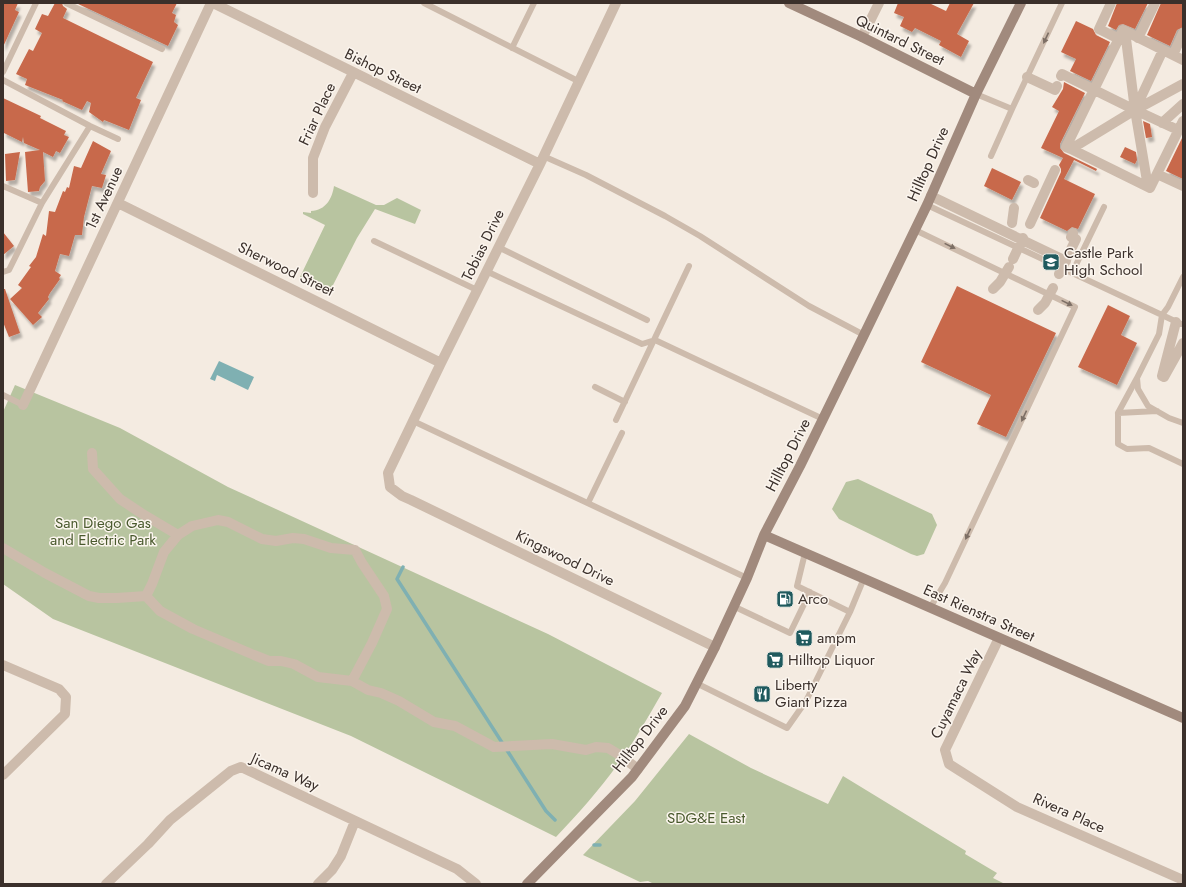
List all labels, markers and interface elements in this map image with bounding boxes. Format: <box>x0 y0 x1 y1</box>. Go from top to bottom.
street label: Quintard Street <box>852 9 948 71</box>
one-way arrow <box>1043 33 1049 44</box>
street label: Bishop Street <box>341 43 426 99</box>
street label: Friar Place <box>293 79 341 149</box>
street label: Hilltop Drive <box>902 123 954 205</box>
street label: 1st Avenue <box>80 162 128 233</box>
street label: Tobias Drive <box>456 205 510 285</box>
street label: Sherwood Street <box>234 236 338 302</box>
place label: Castle Park High School <box>1064 242 1143 281</box>
one-way arrow <box>944 243 956 249</box>
school or university icon: Castle Park High School <box>1041 252 1061 272</box>
one-way arrow <box>1061 300 1073 306</box>
one-way arrow <box>1021 411 1027 422</box>
street label: Hilltop Drive <box>760 414 816 496</box>
park label: San Diego Gas and Electric Park <box>50 512 156 551</box>
street label: Kingswood Drive <box>512 525 618 592</box>
one-way arrow <box>965 528 971 539</box>
street label: East Rienstra Street <box>920 579 1039 648</box>
place label: Arco <box>798 588 828 610</box>
fuel station icon: Arco <box>775 589 795 609</box>
place label: ampm <box>817 627 856 649</box>
supermarket icon: ampm <box>794 628 814 648</box>
street label: Cuyamaca Way <box>925 645 987 742</box>
place label: Hilltop Liquor <box>788 649 876 671</box>
supermarket icon: Hilltop Liquor <box>765 650 785 670</box>
place label: Liberty Giant Pizza <box>775 674 847 713</box>
restaurant icon: Liberty Giant Pizza <box>752 684 772 704</box>
street label: Hilltop Drive <box>607 701 673 777</box>
street label: Jicama Way <box>246 746 323 797</box>
street label: Rivera Place <box>1029 787 1109 839</box>
park label: SDG&E East <box>667 807 745 829</box>

